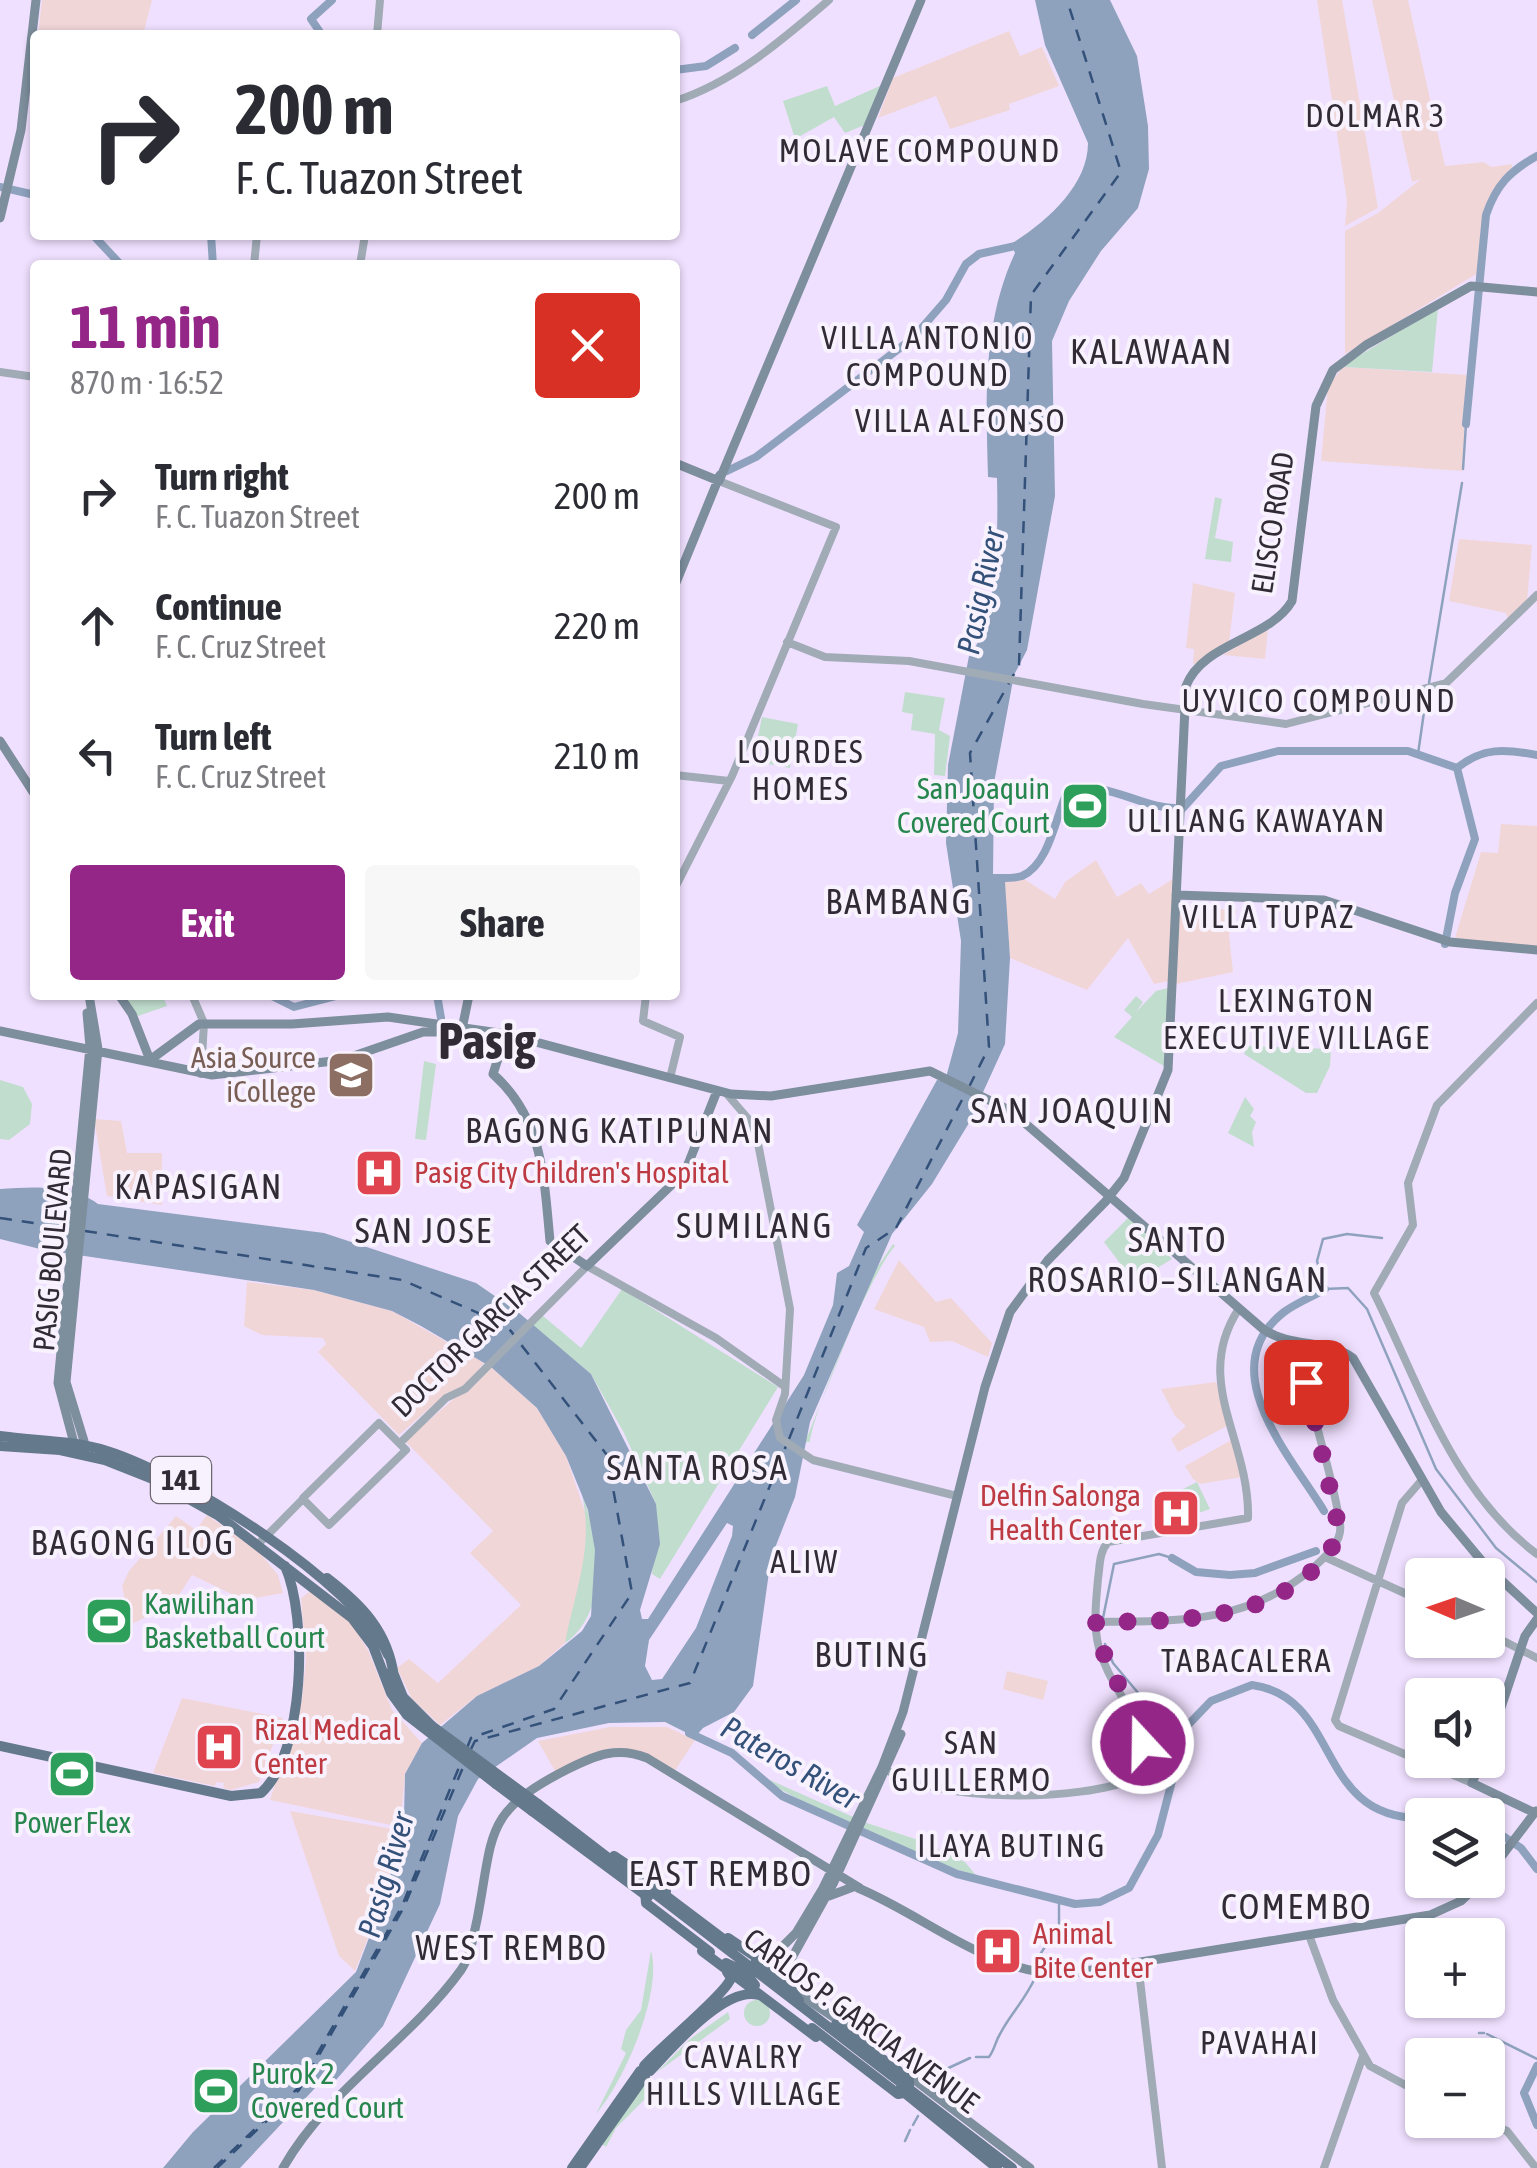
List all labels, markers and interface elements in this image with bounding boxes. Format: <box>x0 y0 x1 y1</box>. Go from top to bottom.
text: 200 m <box>235 69 394 149</box>
icon: right <box>70 70 200 200</box>
district label: DOLMAR 3 <box>1305 97 1447 134</box>
district label: MOLAVE COMPOUND <box>779 132 1061 169</box>
text: F. C. Tuazon Street <box>235 152 523 204</box>
text: 11 min <box>70 292 221 361</box>
button: close <box>535 293 640 398</box>
district label: VILLA ANTONIO COMPOUND <box>821 319 1035 393</box>
district label: KALAWAAN <box>1070 331 1234 371</box>
text: 870 m · 16:52 <box>70 364 224 401</box>
district label: VILLA ALFONSO <box>855 402 1067 439</box>
street label: ELISCO ROAD <box>1244 450 1300 596</box>
text: Turn right <box>155 455 289 498</box>
icon: right <box>70 468 125 523</box>
text: 200 m <box>554 474 640 517</box>
text: F. C. Tuazon Street <box>155 498 360 535</box>
water label: Pasig River <box>949 523 1012 658</box>
text: Continue <box>155 585 282 628</box>
icon: ahead <box>70 598 125 653</box>
text: 220 m <box>554 604 640 647</box>
text: F. C. Cruz Street <box>155 628 326 665</box>
district label: UYVICO COMPOUND <box>1181 682 1457 719</box>
text: Turn left <box>155 715 271 758</box>
icon: left <box>70 728 125 783</box>
district label: LOURDES HOMES <box>737 733 865 807</box>
text: 210 m <box>554 734 640 777</box>
text: F. C. Cruz Street <box>155 758 326 795</box>
place label: San Joaquin Covered Court <box>897 771 1050 839</box>
sports icon: San Joaquin Covered Court <box>1059 780 1111 832</box>
district label: ULILANG KAWAYAN <box>1127 802 1387 839</box>
button: Exit <box>70 865 345 980</box>
button: Share <box>365 865 640 980</box>
district label: BAMBANG <box>825 881 973 921</box>
district label: VILLA TUPAZ <box>1182 898 1356 935</box>
district label: LEXINGTON EXECUTIVE VILLAGE <box>1163 982 1431 1056</box>
district label: Pasig <box>438 1012 536 1070</box>
place label: Asia Source iCollege <box>191 1040 316 1108</box>
school or university icon: Asia Source iCollege <box>325 1049 377 1101</box>
district label: SAN JOAQUIN <box>971 1090 1175 1130</box>
district label: BAGONG KATIPUNAN <box>465 1110 775 1150</box>
street label: PASIG BOULEVARD <box>26 1147 78 1352</box>
hospital icon: Pasig City Children's Hospital <box>353 1147 405 1199</box>
place label: Pasig City Children's Hospital <box>414 1155 729 1189</box>
district label: KAPASIGAN <box>114 1166 284 1206</box>
district label: SUMILANG <box>676 1205 834 1245</box>
district label: SAN JOSE <box>355 1210 493 1250</box>
street label: DOCTOR GARCIA STREET <box>384 1217 596 1423</box>
district label: SANTO ROSARIO–SILANGAN <box>1027 1219 1329 1299</box>
pin <box>1264 1340 1349 1425</box>
icon: arrive <box>1279 1355 1334 1410</box>
district label: SANTA ROSA <box>607 1447 789 1487</box>
road number: 141 <box>151 1457 211 1503</box>
place label: Delfin Salonga Health Center <box>980 1478 1142 1546</box>
hospital icon: Delfin Salonga Health Center <box>1150 1487 1202 1539</box>
district label: BAGONG ILOG <box>31 1522 236 1562</box>
district label: ALIW <box>770 1543 840 1580</box>
north arrow <box>1405 1558 1505 1658</box>
map controls <box>1405 1558 1505 2138</box>
place label: Kawilihan Basketball Court <box>144 1586 325 1654</box>
sports icon: Kawilihan Basketball Court <box>83 1595 135 1647</box>
district label: BUTING <box>814 1634 930 1674</box>
district label: TABACALERA <box>1161 1642 1333 1679</box>
button: sound <box>1405 1678 1505 1778</box>
position arrow <box>1091 1691 1195 1795</box>
water label: Pateros River <box>715 1708 867 1818</box>
place label: Rizal Medical Center <box>254 1712 400 1780</box>
hospital icon: Rizal Medical Center <box>193 1721 245 1773</box>
district label: SAN GUILLERMO <box>891 1724 1053 1798</box>
sports icon: Power Flex <box>46 1748 98 1800</box>
button: layers <box>1405 1798 1505 1898</box>
place label: Power Flex <box>13 1805 131 1839</box>
water label: Pasig River <box>350 1806 421 1942</box>
district label: ILAYA BUTING <box>917 1827 1107 1864</box>
district label: EAST REMBO <box>629 1853 813 1893</box>
district label: COMEMBO <box>1221 1886 1373 1926</box>
place label: Animal Bite Center <box>1033 1916 1154 1984</box>
button: + <box>1405 1918 1505 2018</box>
street label: CARLOS P. GARCIA AVENUE <box>738 1921 986 2119</box>
hospital icon: Animal Bite Center <box>972 1925 1024 1977</box>
district label: WEST REMBO <box>415 1927 609 1967</box>
district label: PAVAHAI <box>1200 2024 1320 2061</box>
district label: CAVALRY HILLS VILLAGE <box>646 2038 842 2112</box>
button: − <box>1405 2038 1505 2138</box>
place label: Purok 2 Covered Court <box>251 2056 404 2124</box>
sports icon: Purok 2 Covered Court <box>190 2065 242 2117</box>

